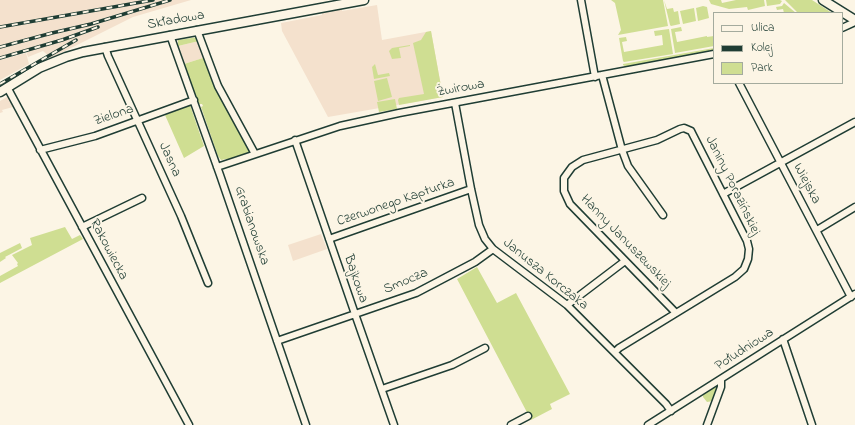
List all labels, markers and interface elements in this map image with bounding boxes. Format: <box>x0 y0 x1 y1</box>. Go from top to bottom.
street label: Składowa <box>146 8 206 34</box>
legend <box>713 12 843 84</box>
text: Ulica <box>751 19 775 37</box>
text: Kolej <box>751 39 773 57</box>
text: Park <box>751 59 773 77</box>
street label: Żwirowa <box>436 77 486 101</box>
street label: Zielona <box>92 101 136 131</box>
street label: Janiny Porazińskiej <box>701 134 763 238</box>
street label: Jasna <box>154 140 184 180</box>
street label: Wiejska <box>788 161 824 207</box>
street label: Czerwonego Kapturka <box>335 175 457 231</box>
street label: Grabianowska <box>230 184 272 268</box>
street label: Hanny Januszewskiej <box>576 192 674 292</box>
street label: Rakowiecka <box>85 217 131 283</box>
street label: Janusza Korczaka <box>499 235 591 315</box>
street label: Bajkowa <box>339 253 371 305</box>
street label: Smocza <box>381 265 431 299</box>
street label: Południowa <box>713 325 777 375</box>

